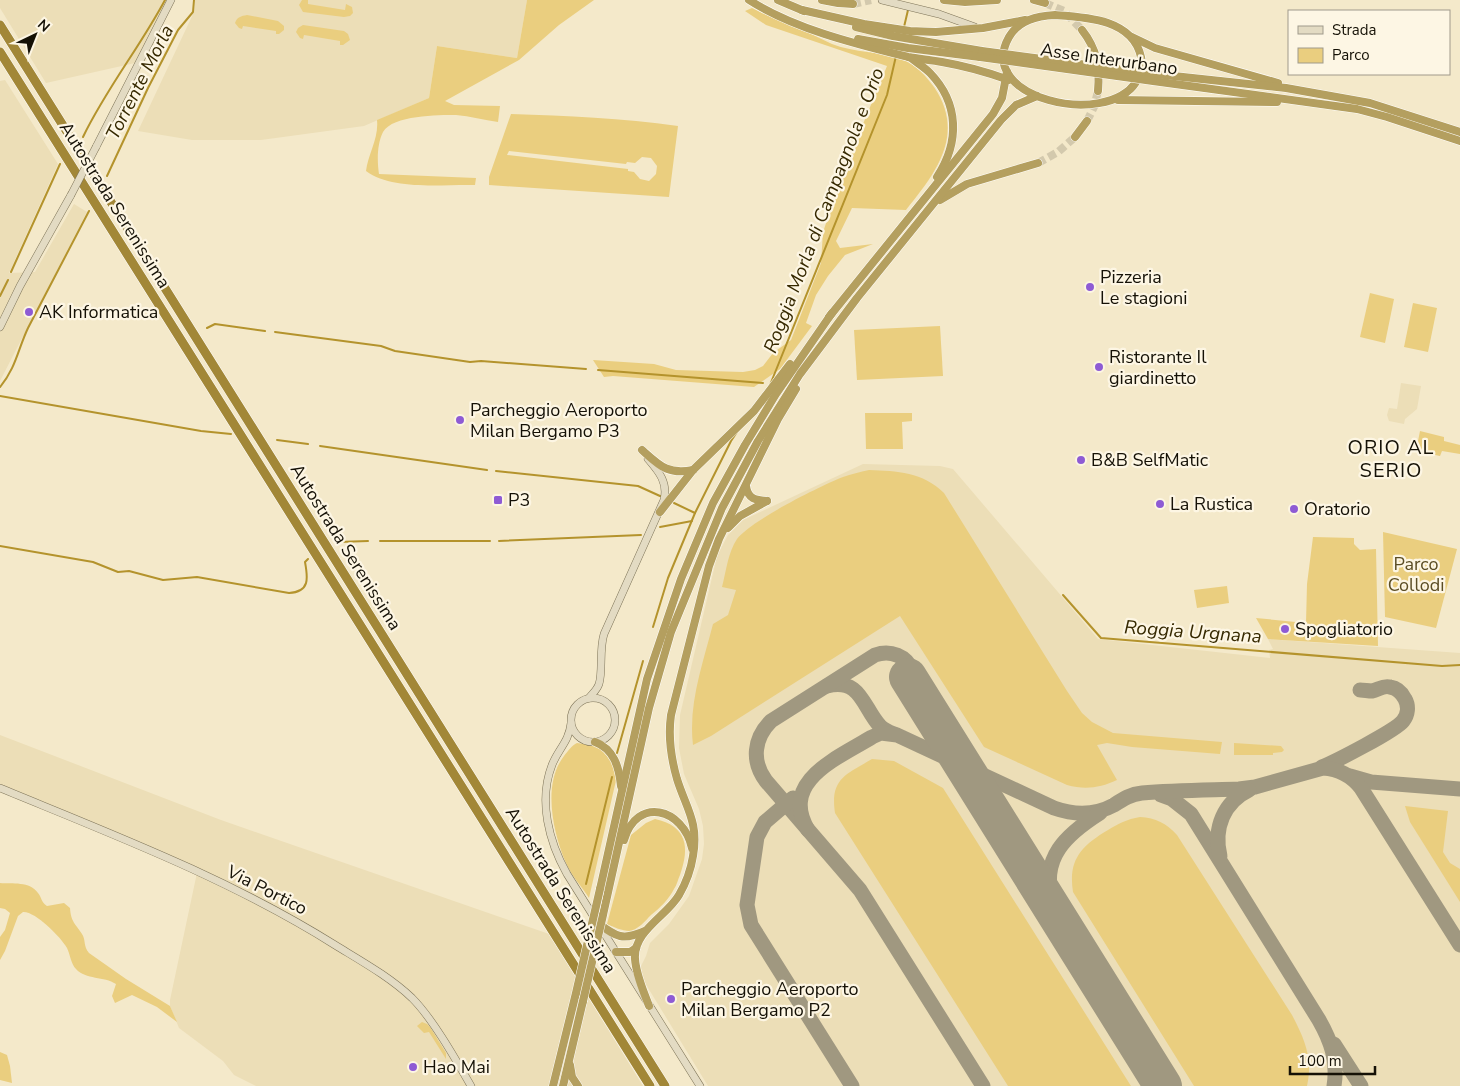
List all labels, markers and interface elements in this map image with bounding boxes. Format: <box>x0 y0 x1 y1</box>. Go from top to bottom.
north arrow <box>10 10 60 60</box>
legend <box>1288 10 1450 75</box>
text: N <box>33 15 54 36</box>
text: Strada <box>1332 20 1376 40</box>
water label: Torrente Morla <box>100 21 180 144</box>
street label: Asse Interurbano <box>1039 37 1179 81</box>
text: Parco <box>1332 45 1370 65</box>
water label: Roggia Morla di Campagnola e Orio <box>757 64 890 357</box>
street label: Autostrada Serenissima <box>54 117 176 293</box>
place label: Pizzeria Le stagioni <box>1100 265 1187 310</box>
marker: Pizzeria Le stagioni <box>1084 281 1096 293</box>
place label: AK Informatica <box>39 300 158 324</box>
marker: AK Informatica <box>23 306 35 318</box>
place label: Ristorante Il giardinetto <box>1109 345 1207 390</box>
marker: Ristorante Il giardinetto <box>1093 361 1105 373</box>
place label: Parcheggio Aeroporto Milan Bergamo P3 <box>470 398 647 443</box>
marker: Parcheggio Aeroporto Milan Bergamo P3 <box>454 414 466 426</box>
district label: ORIO AL SERIO <box>1348 434 1434 484</box>
place label: B&B SelfMatic <box>1091 448 1208 472</box>
marker: B&B SelfMatic <box>1075 454 1087 466</box>
street label: Autostrada Serenissima <box>285 459 407 635</box>
place label: P3 <box>508 488 530 512</box>
place label: La Rustica <box>1170 492 1253 516</box>
marker: P3 <box>492 494 504 506</box>
place label: Oratorio <box>1304 497 1371 521</box>
marker: La Rustica <box>1154 498 1166 510</box>
marker: Oratorio <box>1288 503 1300 515</box>
park label: Parco Collodi <box>1388 552 1444 597</box>
water label: Roggia Urgnana <box>1123 614 1263 650</box>
place label: Spogliatorio <box>1295 617 1393 641</box>
marker: Spogliatorio <box>1279 623 1291 635</box>
street label: Autostrada Serenissima <box>500 802 622 978</box>
street label: Via Portico <box>222 859 311 921</box>
place label: Parcheggio Aeroporto Milan Bergamo P2 <box>681 977 858 1022</box>
marker: Parcheggio Aeroporto Milan Bergamo P2 <box>665 993 677 1005</box>
scale bar <box>1290 1044 1375 1076</box>
text: 100 m <box>1298 1051 1342 1071</box>
place label: Hao Mai <box>423 1055 490 1079</box>
marker: Hao Mai <box>407 1061 419 1073</box>

